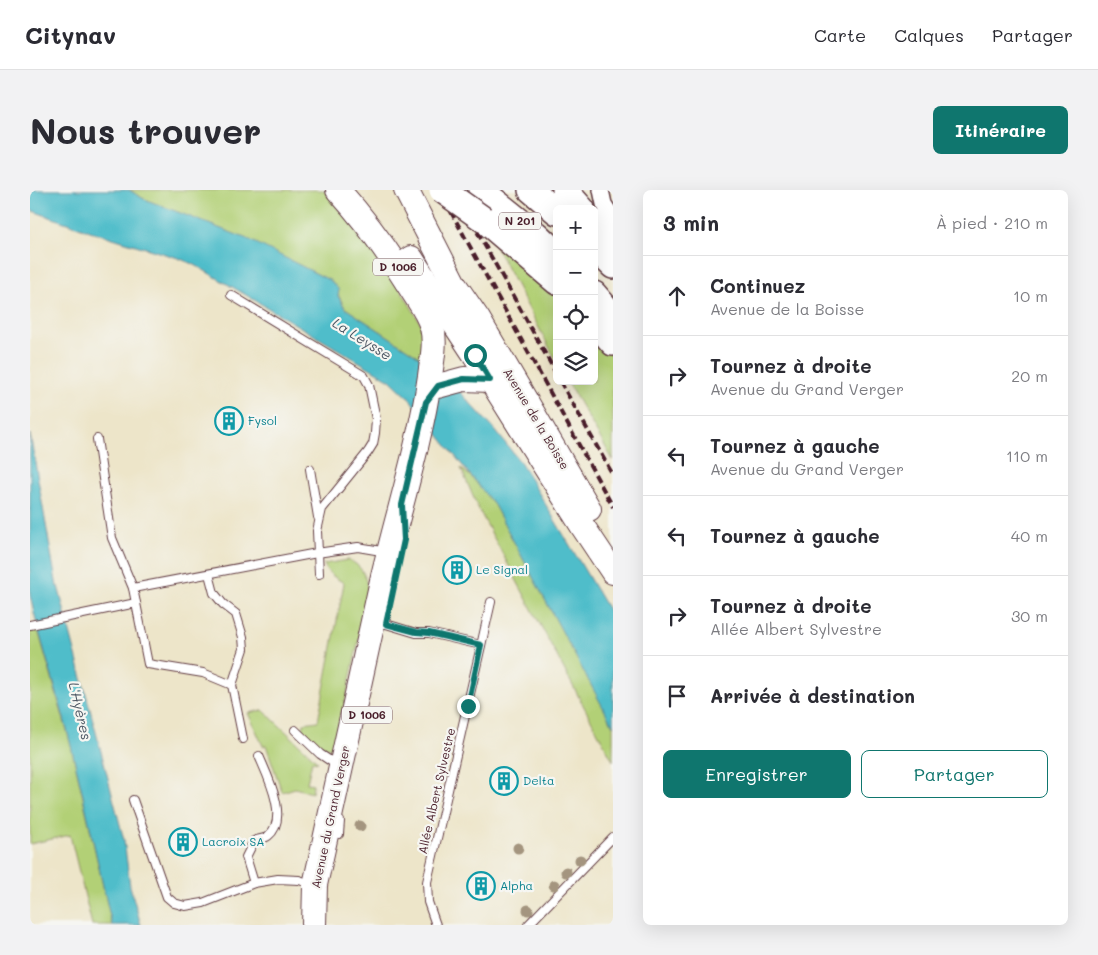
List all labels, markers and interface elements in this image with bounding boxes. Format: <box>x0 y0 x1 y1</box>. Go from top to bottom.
text: Citynav <box>25 19 116 50</box>
text: Carte <box>814 23 866 47</box>
text: Calques <box>894 23 964 47</box>
text: Partager <box>992 23 1073 47</box>
button: Itinéraire <box>933 106 1068 154</box>
text: Nous trouver <box>30 107 261 153</box>
map controls <box>553 205 598 385</box>
button: + <box>553 205 598 250</box>
text: 3 min <box>663 209 719 236</box>
road number: N 201 <box>499 212 541 230</box>
text: À pied · 210 m <box>936 212 1048 233</box>
button: − <box>553 250 598 295</box>
road number: D 1006 <box>373 258 423 276</box>
text: Continuez <box>710 273 805 298</box>
icon: ahead <box>663 282 691 310</box>
text: 10 m <box>1013 285 1048 306</box>
button: locate <box>553 295 598 340</box>
text: Avenue de la Boisse <box>710 298 865 319</box>
water label: La Leysse <box>329 313 395 364</box>
button: layers <box>553 340 598 385</box>
route start <box>464 344 487 367</box>
text: Tournez à droite <box>710 353 872 378</box>
icon: right <box>663 362 691 390</box>
street label: Avenue de la Boisse <box>500 365 574 472</box>
text: 20 m <box>1011 365 1048 386</box>
text: Avenue du Grand Verger <box>710 378 904 399</box>
building icon: Fysol <box>214 406 244 436</box>
place label: Fysol <box>248 412 277 428</box>
text: Tournez à gauche <box>710 433 879 458</box>
icon: left <box>663 442 691 470</box>
text: 110 m <box>1006 445 1048 466</box>
text: Avenue du Grand Verger <box>710 458 904 479</box>
icon: left <box>663 522 691 550</box>
text: Tournez à gauche <box>710 523 879 548</box>
text: 40 m <box>1011 525 1048 546</box>
building icon: Le Signal <box>442 555 472 585</box>
place label: Le Signal <box>476 561 528 577</box>
text: Tournez à droite <box>710 593 872 618</box>
icon: right <box>663 602 691 630</box>
text: 30 m <box>1011 605 1048 626</box>
text: Allée Albert Sylvestre <box>710 618 882 639</box>
water label: L'Hyères <box>65 680 96 742</box>
icon: arrive <box>663 682 691 710</box>
text: Arrivée à destination <box>710 683 915 708</box>
route end <box>457 695 480 718</box>
road number: D 1006 <box>342 706 392 724</box>
street label: Allée Albert Sylvestre <box>414 726 458 855</box>
street label: Avenue du Grand Verger <box>307 744 353 890</box>
button: Enregistrer <box>663 750 851 798</box>
button: Partager <box>861 750 1048 798</box>
building icon: Delta <box>489 766 519 796</box>
place label: Delta <box>523 772 554 788</box>
building icon: Lacroix SA <box>168 827 198 857</box>
place label: Lacroix SA <box>202 833 265 849</box>
building icon: Alpha <box>466 871 496 901</box>
place label: Alpha <box>500 877 533 893</box>

